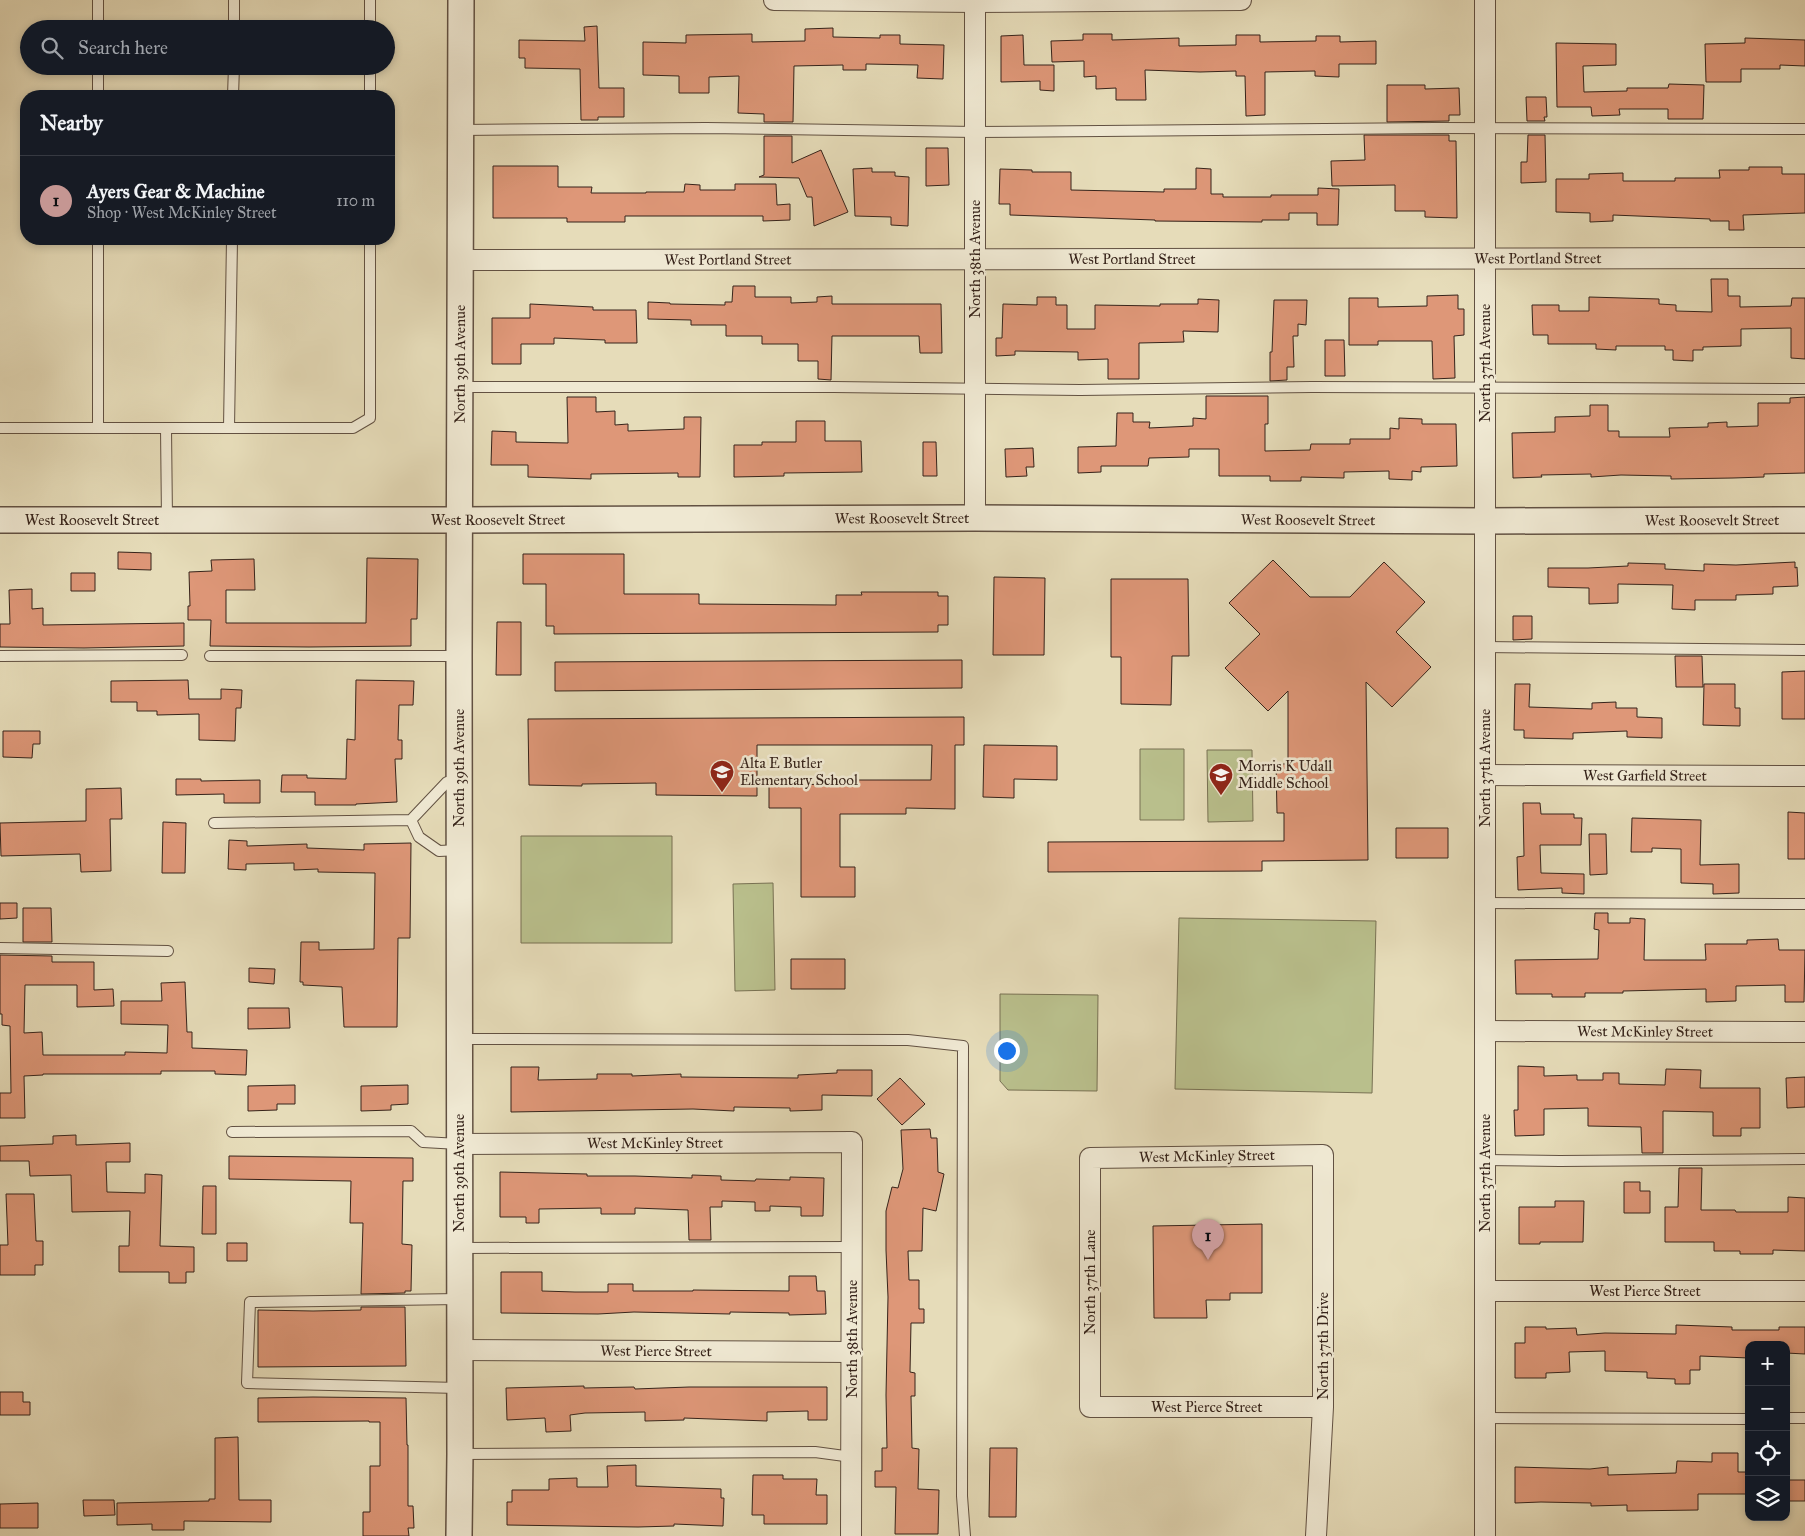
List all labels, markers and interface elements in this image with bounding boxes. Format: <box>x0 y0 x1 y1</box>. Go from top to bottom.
search box <box>20 20 395 75</box>
icon: search <box>38 34 66 62</box>
text: Search here <box>78 36 168 59</box>
text: Nearby <box>40 110 103 136</box>
text: Ayers Gear & Machine <box>87 180 265 203</box>
text: 1 <box>53 191 59 210</box>
text: 110 m <box>336 191 375 210</box>
street label: North 38th Avenue <box>966 200 984 318</box>
text: Shop · West McKinley Street <box>87 203 277 222</box>
street label: West Portland Street <box>1474 249 1602 267</box>
street label: West Portland Street <box>1068 250 1196 268</box>
street label: West Portland Street <box>664 251 792 269</box>
street label: North 37th Avenue <box>1476 304 1494 422</box>
street label: North 39th Avenue <box>451 305 469 423</box>
street label: West Roosevelt Street <box>835 509 970 528</box>
street label: West Roosevelt Street <box>25 511 160 529</box>
street label: West Roosevelt Street <box>431 511 566 529</box>
street label: West Roosevelt Street <box>1241 511 1376 529</box>
street label: West Roosevelt Street <box>1645 511 1780 530</box>
street label: North 39th Avenue <box>450 709 468 827</box>
street label: North 37th Avenue <box>1476 709 1494 827</box>
place label: Alta E Butler Elementary School <box>739 754 859 789</box>
place label: Morris K Udall Middle School <box>1238 757 1333 792</box>
school or university icon: Alta E Butler Elementary School <box>709 759 735 793</box>
school or university icon: Morris K Udall Middle School <box>1208 762 1234 796</box>
street label: West Garfield Street <box>1583 766 1708 785</box>
street label: West McKinley Street <box>1577 1022 1714 1041</box>
your location <box>994 1038 1020 1064</box>
street label: North 39th Avenue <box>450 1114 468 1232</box>
street label: North 37th Avenue <box>1476 1114 1494 1232</box>
street label: West McKinley Street <box>587 1134 724 1152</box>
street label: West McKinley Street <box>1139 1146 1276 1166</box>
pin: 1 <box>1192 1219 1224 1260</box>
street label: North 37th Lane <box>1081 1229 1099 1335</box>
street label: North 38th Avenue <box>843 1280 861 1398</box>
street label: West Pierce Street <box>1589 1282 1701 1300</box>
street label: North 37th Drive <box>1314 1292 1332 1400</box>
map controls <box>1745 1341 1790 1521</box>
button: + <box>1745 1341 1790 1386</box>
street label: West Pierce Street <box>600 1342 712 1360</box>
button: − <box>1745 1386 1790 1431</box>
street label: West Pierce Street <box>1151 1398 1263 1416</box>
button: locate <box>1745 1431 1790 1476</box>
button: layers <box>1745 1476 1790 1521</box>

